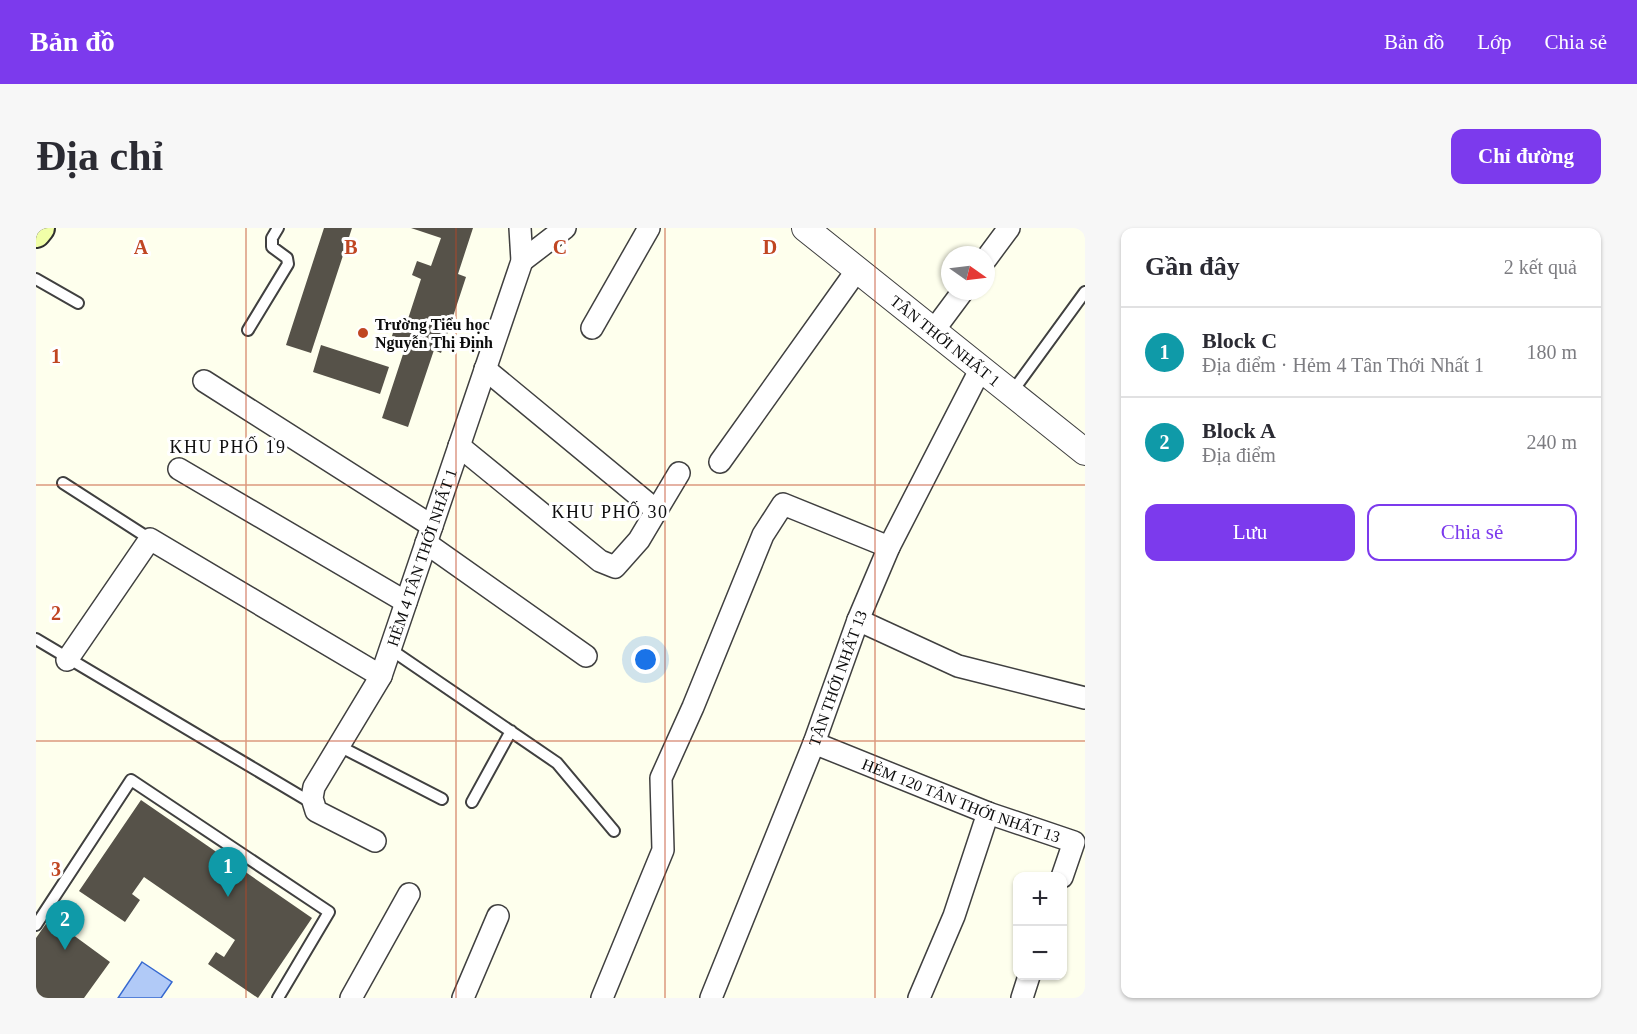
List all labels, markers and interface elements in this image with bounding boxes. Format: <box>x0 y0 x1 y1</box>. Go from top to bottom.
text: Bản đồ <box>30 26 115 57</box>
text: Bản đồ <box>1384 30 1444 54</box>
text: Lớp <box>1477 30 1512 54</box>
text: Chia sẻ <box>1545 30 1607 54</box>
button: Chỉ đường <box>1451 129 1601 184</box>
text: Địa chỉ <box>36 133 163 179</box>
text: A <box>134 236 149 258</box>
text: B <box>344 236 358 258</box>
text: C <box>553 236 567 258</box>
text: D <box>763 236 777 258</box>
north arrow <box>941 246 995 300</box>
text: Gần đây <box>1145 252 1240 281</box>
text: 2 kết quả <box>1504 256 1577 278</box>
street label: TÂN THỚI NHẤT 1 <box>887 292 1003 390</box>
place label: Trường Tiểu học Nguyễn Thị Định <box>375 316 493 352</box>
marker: Trường Tiểu học Nguyễn Thị Định <box>356 326 370 340</box>
text: Block C <box>1202 328 1277 353</box>
text: 1 <box>1160 341 1170 363</box>
text: 180 m <box>1526 341 1577 363</box>
text: 1 <box>51 345 61 367</box>
text: Địa điểm · Hẻm 4 Tân Thới Nhất 1 <box>1202 354 1484 376</box>
text: Block A <box>1202 418 1276 443</box>
text: 2 <box>1160 431 1170 453</box>
text: 240 m <box>1526 431 1577 453</box>
district label: KHU PHỐ 19 <box>169 436 287 457</box>
text: Địa điểm <box>1202 444 1276 466</box>
street label: HẺM 4 TÂN THỚI NHẤT 1 <box>384 467 460 648</box>
district label: KHU PHỐ 30 <box>551 501 669 522</box>
button: Lưu <box>1145 504 1355 561</box>
button: Chia sẻ <box>1367 504 1577 561</box>
text: 2 <box>51 602 61 624</box>
street label: TÂN THỚI NHẤT 13 <box>806 608 870 748</box>
your location <box>631 645 660 674</box>
street label: HẺM 120 TÂN THỚI NHẤT 13 <box>860 755 1062 846</box>
pin: 1 <box>208 848 248 897</box>
text: 3 <box>51 858 61 880</box>
map controls <box>1013 872 1067 980</box>
button: + <box>1013 872 1067 926</box>
pin: 2 <box>45 900 84 950</box>
button: − <box>1013 926 1067 980</box>

